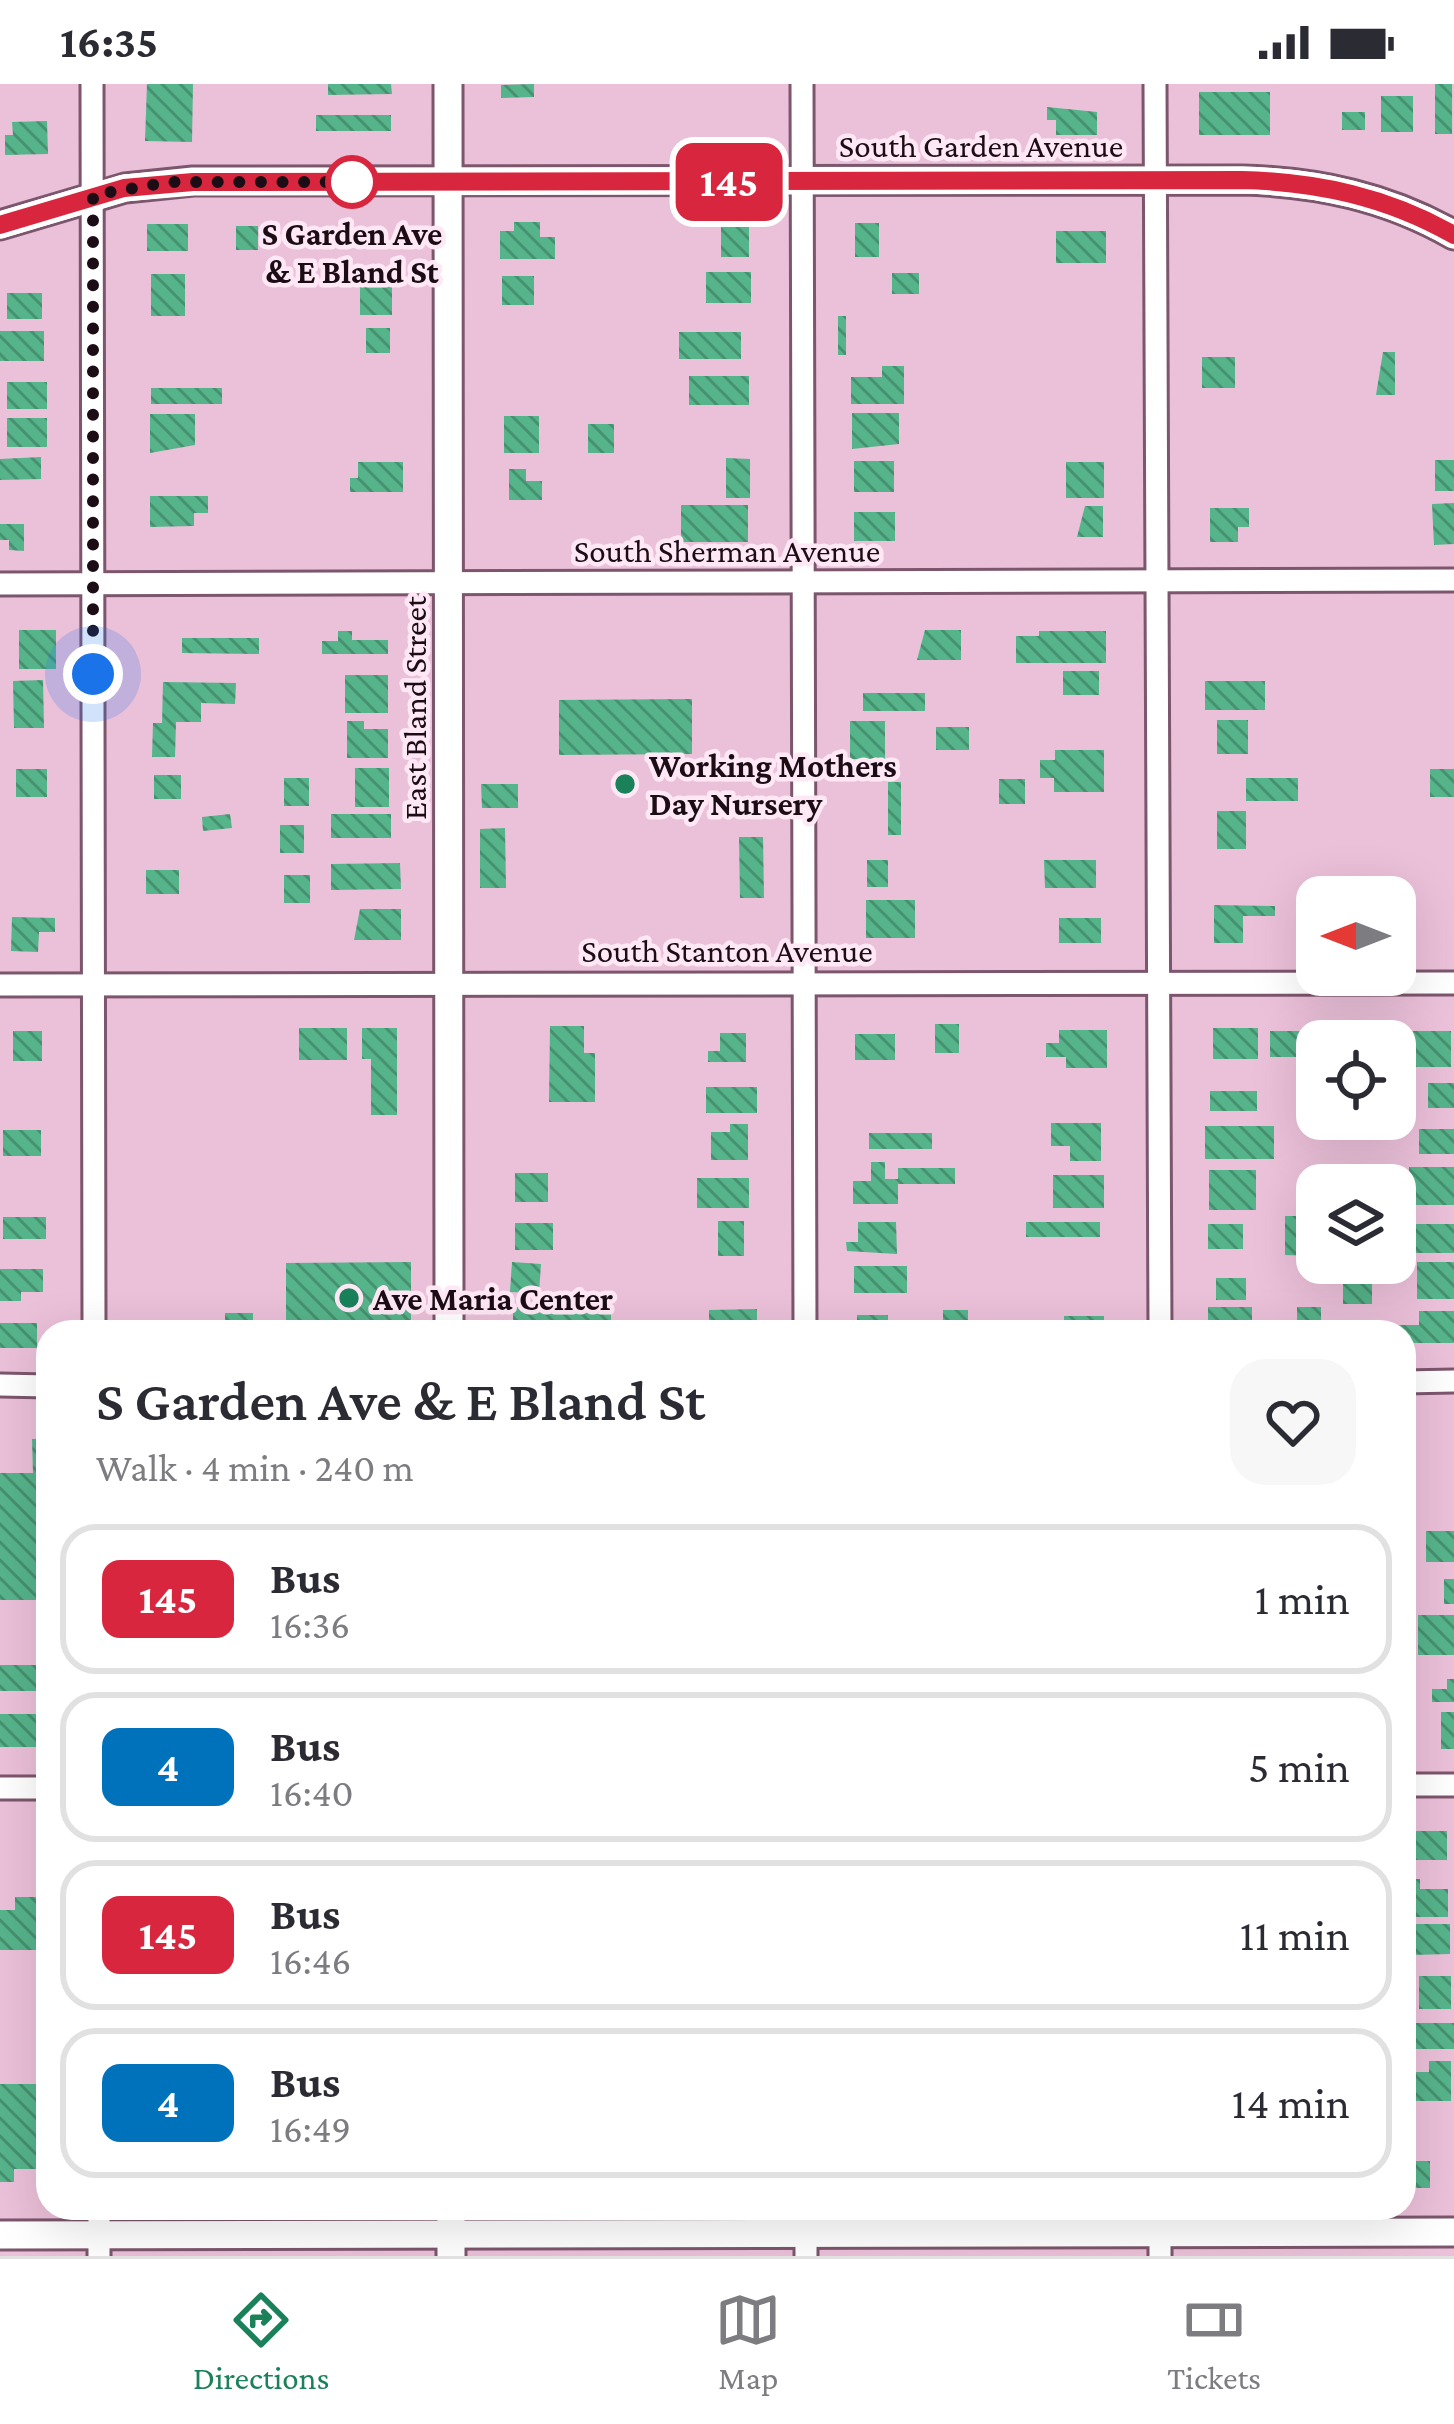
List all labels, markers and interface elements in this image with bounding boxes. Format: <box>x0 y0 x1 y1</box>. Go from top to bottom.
text: 16:35 <box>60 17 158 67</box>
street label: South Garden Avenue <box>839 127 1123 164</box>
line badge: 145 <box>660 143 798 221</box>
marker: S Garden Ave & E Bland St <box>327 157 377 207</box>
text: 145 <box>700 158 758 205</box>
place label: S Garden Ave & E Bland St <box>262 215 442 290</box>
street label: South Sherman Avenue <box>574 532 880 569</box>
street label: East Bland Street <box>396 595 433 820</box>
your location <box>63 644 123 704</box>
place label: Working Mothers Day Nursery <box>648 747 897 822</box>
marker: Working Mothers Day Nursery <box>612 771 638 797</box>
north arrow <box>1296 876 1416 996</box>
map controls <box>1296 876 1416 1284</box>
street label: South Stanton Avenue <box>581 932 873 969</box>
button: locate <box>1296 1020 1416 1140</box>
button: layers <box>1296 1164 1416 1284</box>
place label: Ave Maria Center <box>372 1280 613 1317</box>
marker: Ave Maria Center <box>336 1285 362 1311</box>
button: heart <box>1230 1359 1356 1485</box>
text: S Garden Ave & E Bland St <box>96 1369 705 1432</box>
text: Walk · 4 min · 240 m <box>96 1446 414 1489</box>
text: Bus <box>270 1553 340 1603</box>
text: 1 min <box>1255 1574 1350 1624</box>
text: 145 <box>139 1575 197 1622</box>
text: 16:36 <box>270 1603 350 1646</box>
text: Bus <box>270 1721 340 1771</box>
text: 5 min <box>1248 1742 1350 1792</box>
text: 4 <box>157 1743 179 1790</box>
text: 16:40 <box>270 1771 354 1814</box>
text: Bus <box>270 1889 340 1939</box>
text: 11 min <box>1240 1910 1350 1960</box>
text: 145 <box>139 1911 197 1958</box>
text: 16:46 <box>270 1939 351 1982</box>
text: Bus <box>270 2057 340 2107</box>
text: 14 min <box>1232 2078 1350 2128</box>
text: 4 <box>157 2079 179 2126</box>
text: 16:49 <box>270 2107 351 2150</box>
tab: Directions <box>193 2287 329 2396</box>
tab: Map <box>715 2287 781 2396</box>
tab: Tickets <box>1167 2287 1261 2396</box>

